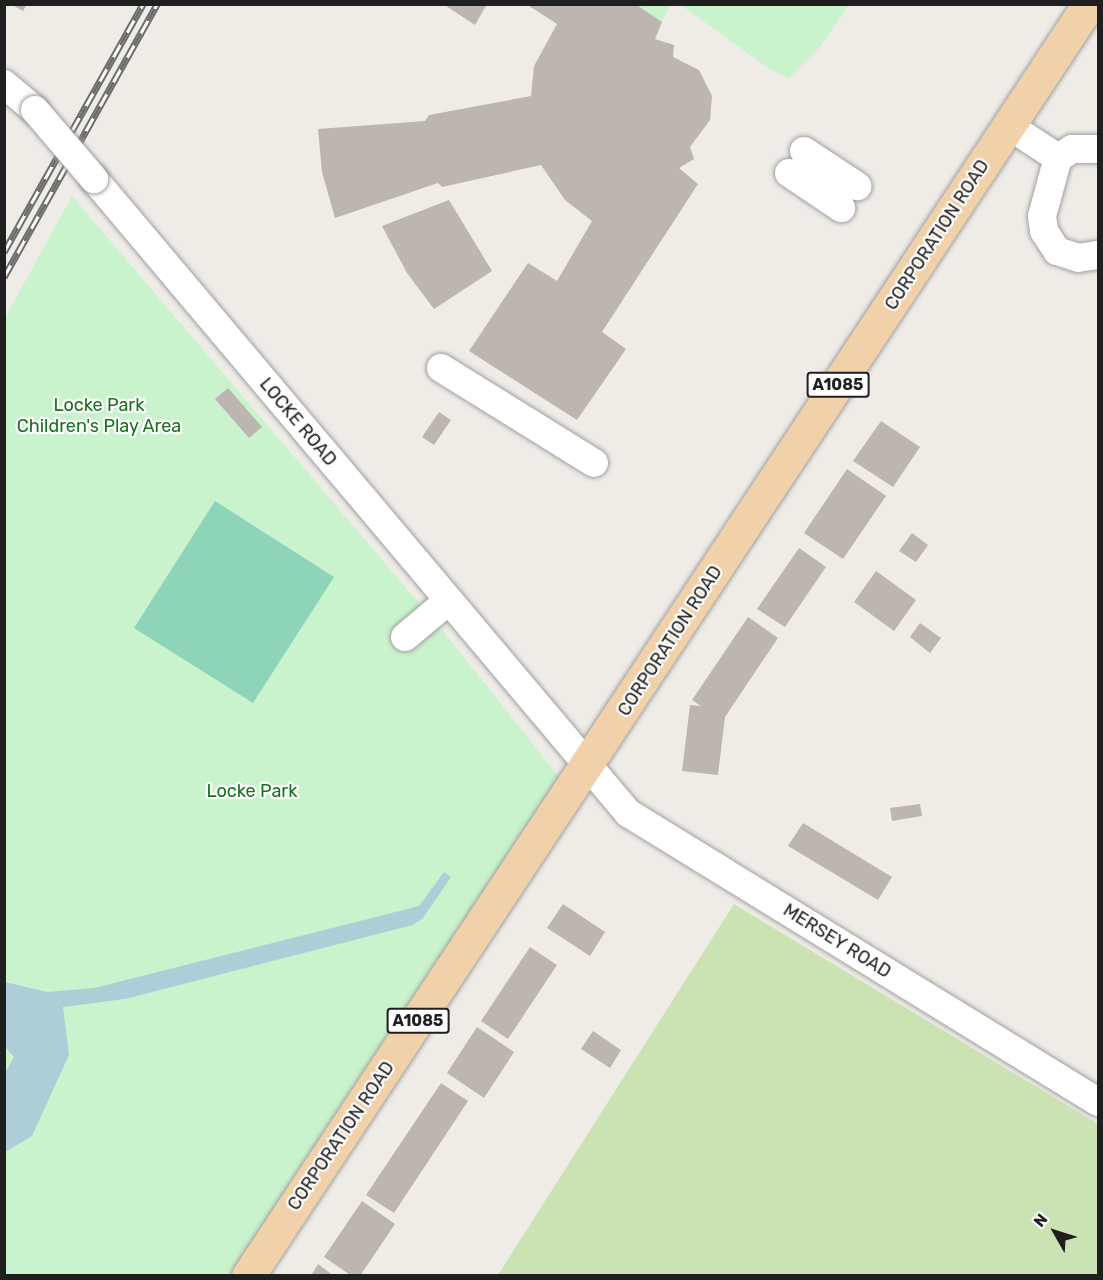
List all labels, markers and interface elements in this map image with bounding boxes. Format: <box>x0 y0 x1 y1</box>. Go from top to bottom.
street label: CORPORATION ROAD <box>880 156 994 314</box>
road number: A1085 <box>806 372 870 398</box>
street label: LOCKE ROAD <box>255 374 341 470</box>
park label: Locke Park Children's Play Area <box>16 395 182 438</box>
street label: CORPORATION ROAD <box>613 562 727 720</box>
park label: Locke Park <box>207 780 297 802</box>
street label: MERSEY ROAD <box>779 899 895 983</box>
road number: A1085 <box>386 1008 450 1034</box>
street label: CORPORATION ROAD <box>283 1057 399 1215</box>
north arrow <box>1025 1202 1085 1262</box>
text: N <box>1030 1210 1052 1231</box>

